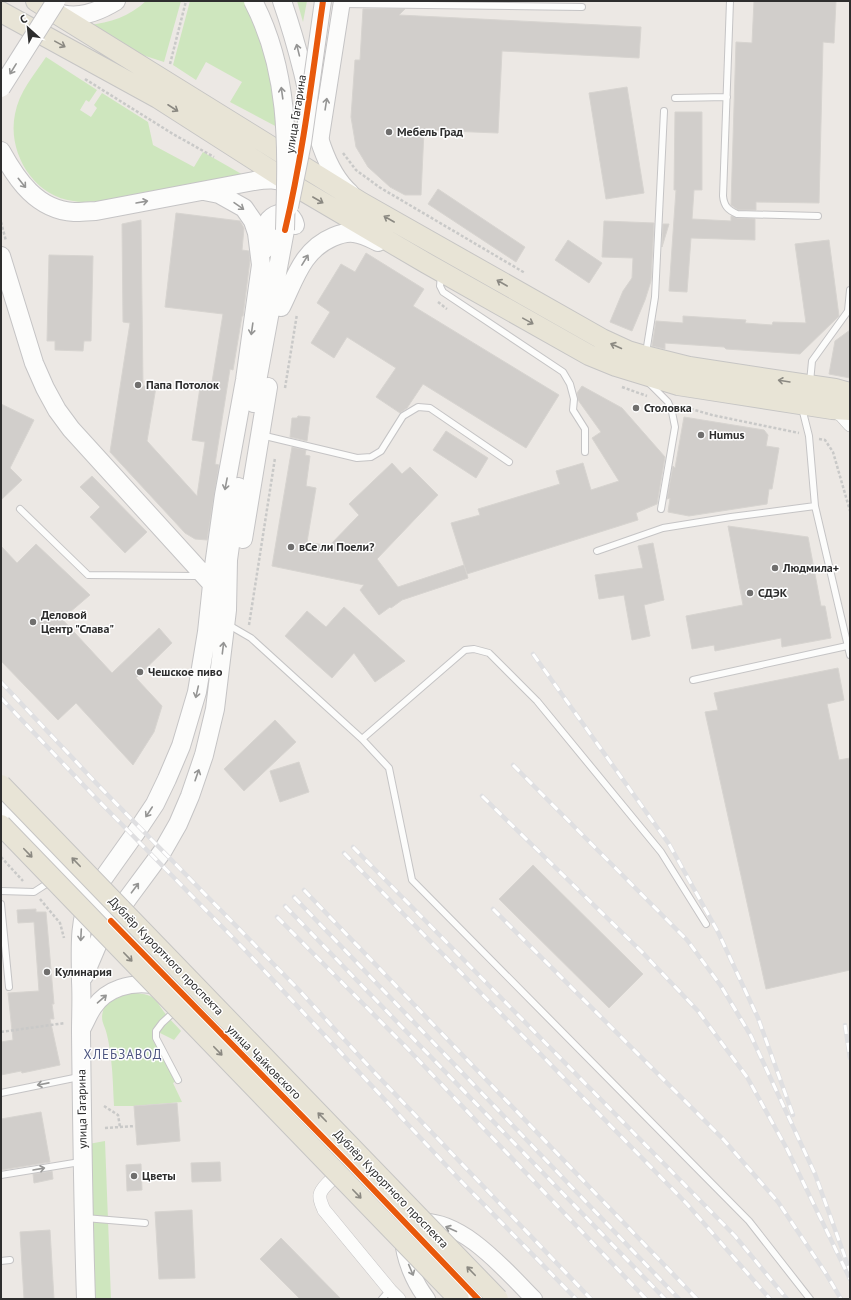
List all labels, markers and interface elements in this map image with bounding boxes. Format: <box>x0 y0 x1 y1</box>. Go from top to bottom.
north arrow <box>8 8 48 48</box>
text: С <box>18 11 29 27</box>
one-way arrow <box>54 41 66 49</box>
one-way arrow <box>293 44 301 57</box>
one-way arrow <box>9 64 17 75</box>
street label: улица Гагарина <box>282 73 309 154</box>
one-way arrow <box>278 87 286 100</box>
one-way arrow <box>322 98 330 111</box>
one-way arrow <box>167 104 178 112</box>
place label: Мебель Град <box>397 124 463 139</box>
marker: Мебель Град <box>384 127 394 137</box>
one-way arrow <box>17 178 26 189</box>
one-way arrow <box>312 197 324 205</box>
one-way arrow <box>135 198 148 206</box>
one-way arrow <box>233 202 244 210</box>
one-way arrow <box>383 214 395 222</box>
one-way arrow <box>301 254 309 266</box>
one-way arrow <box>496 279 508 287</box>
one-way arrow <box>522 317 534 325</box>
one-way arrow <box>248 322 256 335</box>
one-way arrow <box>611 341 623 349</box>
place label: Папа Потолок <box>146 377 219 392</box>
one-way arrow <box>778 377 791 385</box>
marker: Папа Потолок <box>133 380 143 390</box>
place label: Столовка <box>644 400 692 415</box>
marker: Столовка <box>631 403 641 413</box>
place label: Humus <box>709 427 744 442</box>
marker: Humus <box>696 430 706 440</box>
one-way arrow <box>222 478 230 491</box>
place label: вСе ли Поели? <box>299 539 375 554</box>
marker: вСе ли Поели? <box>286 542 296 552</box>
place label: Людмила+ <box>782 560 839 575</box>
marker: Людмила+ <box>770 563 780 573</box>
place label: СДЭК <box>758 585 788 600</box>
marker: СДЭК <box>745 588 755 598</box>
place label: Деловой Центр "Слава" <box>41 607 114 636</box>
marker: Деловой Центр "Слава" <box>28 617 38 627</box>
one-way arrow <box>219 642 227 655</box>
place label: Чешское пиво <box>148 664 223 679</box>
marker: Чешское пиво <box>135 667 145 677</box>
one-way arrow <box>193 685 201 698</box>
one-way arrow <box>194 770 202 782</box>
one-way arrow <box>145 806 153 818</box>
one-way arrow <box>23 848 33 858</box>
one-way arrow <box>72 858 81 868</box>
one-way arrow <box>131 883 139 894</box>
street label: Дублёр Курортного проспекта <box>106 893 227 1018</box>
one-way arrow <box>77 928 84 941</box>
one-way arrow <box>123 952 133 962</box>
place label: Кулинария <box>55 964 112 979</box>
marker: Кулинария <box>42 967 52 977</box>
one-way arrow <box>97 994 108 1003</box>
street label: улица Чайковского <box>224 1021 305 1102</box>
district label: ХЛЕБЗАВОД <box>83 1046 163 1063</box>
one-way arrow <box>213 1046 223 1056</box>
street label: улица Гагарина <box>73 1069 90 1149</box>
one-way arrow <box>37 1081 50 1089</box>
one-way arrow <box>317 1112 327 1122</box>
street label: Дублёр Курортного проспекта <box>331 1126 452 1251</box>
one-way arrow <box>33 1165 46 1173</box>
place label: Цветы <box>142 1168 176 1183</box>
marker: Цветы <box>129 1171 139 1181</box>
one-way arrow <box>352 1189 362 1199</box>
one-way arrow <box>445 1225 457 1233</box>
one-way arrow <box>408 1264 415 1276</box>
one-way arrow <box>466 1266 476 1276</box>

